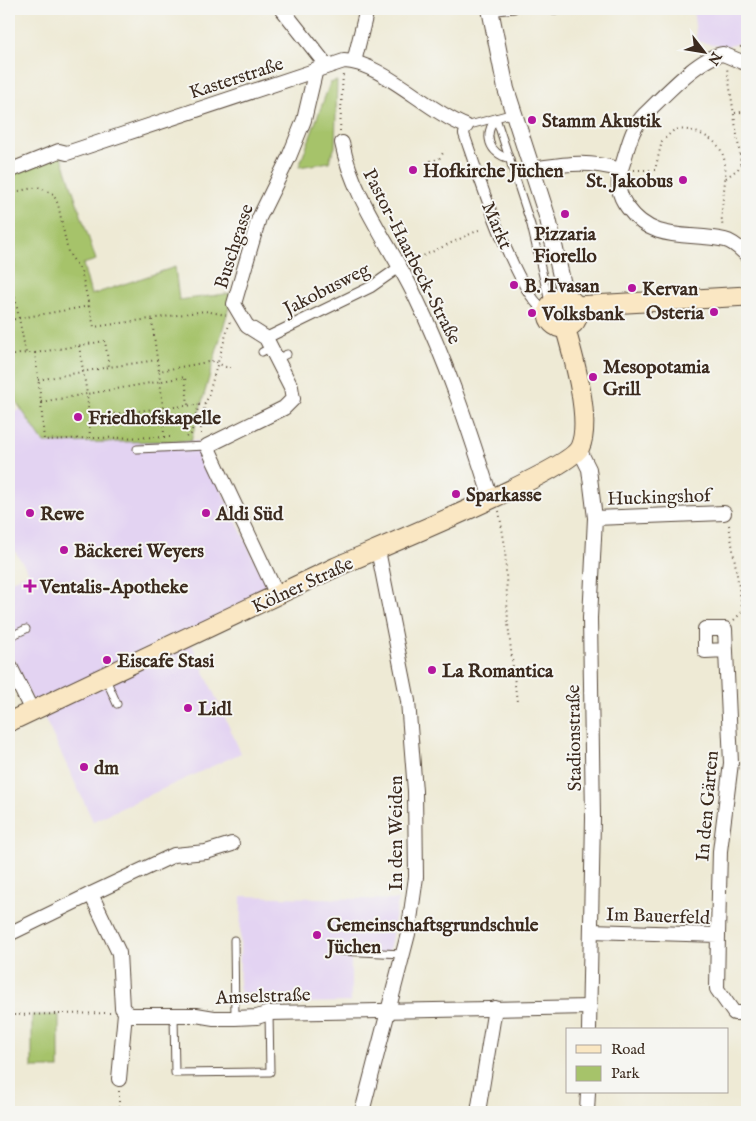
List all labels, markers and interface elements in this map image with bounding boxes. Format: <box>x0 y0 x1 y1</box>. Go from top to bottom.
north arrow <box>678 28 728 78</box>
text: N <box>703 47 726 68</box>
street label: Kasterstraße <box>186 52 287 105</box>
place label: Stamm Akustik <box>542 110 662 134</box>
marker: Stamm Akustik <box>526 114 538 126</box>
place label: Hofkirche Jüchen <box>423 160 564 184</box>
marker: Hofkirche Jüchen <box>407 164 419 176</box>
street label: Pastor-Haarbeck-Straße <box>357 165 466 349</box>
place label: St. Jakobus <box>586 170 673 194</box>
marker: St. Jakobus <box>677 174 689 186</box>
street label: Markt <box>475 198 517 254</box>
street label: Buschgasse <box>210 201 260 292</box>
marker: Pizzaria Fiorello <box>559 208 571 220</box>
place label: Pizzaria Fiorello <box>533 223 597 269</box>
street label: Jakobusweg <box>278 257 375 323</box>
place label: B. Tvasan <box>524 275 600 299</box>
place label: Kervan <box>642 278 698 302</box>
marker: B. Tvasan <box>508 279 520 291</box>
marker: Kervan <box>626 282 638 294</box>
place label: Osteria <box>646 302 705 326</box>
place label: Volksbank <box>541 303 625 327</box>
marker: Osteria <box>708 306 720 318</box>
marker: Volksbank <box>526 307 538 319</box>
place label: Mesopotamia Grill <box>603 356 710 402</box>
marker: Mesopotamia Grill <box>587 371 599 383</box>
place label: Friedhofskapelle <box>88 407 221 431</box>
marker: Friedhofskapelle <box>72 411 84 423</box>
place label: Sparkasse <box>466 484 542 508</box>
street label: Huckingshof <box>607 484 714 512</box>
marker: Sparkasse <box>450 488 462 500</box>
place label: Rewe <box>40 503 84 527</box>
place label: Aldi Süd <box>215 503 284 527</box>
marker: Rewe <box>24 507 36 519</box>
marker: Aldi Süd <box>200 507 212 519</box>
place label: Bäckerei Weyers <box>74 540 204 564</box>
marker: Bäckerei Weyers <box>58 544 70 556</box>
street label: Kölner Straße <box>248 552 358 620</box>
place label: Ventalis-Apotheke <box>39 576 188 600</box>
marker: Ventalis-Apotheke <box>24 580 36 592</box>
place label: Eiscafe Stasi <box>117 650 214 674</box>
marker: Eiscafe Stasi <box>101 654 113 666</box>
place label: La Romantica <box>442 660 554 684</box>
marker: La Romantica <box>426 664 438 676</box>
street label: Stadionstraße <box>562 684 588 792</box>
place label: Lidl <box>198 698 233 722</box>
marker: Lidl <box>182 702 194 714</box>
street label: In den Gärten <box>691 750 725 863</box>
place label: dm <box>94 757 119 781</box>
marker: dm <box>78 761 90 773</box>
street label: In den Weiden <box>385 775 409 891</box>
street label: Im Bauerfeld <box>605 903 711 931</box>
place label: Gemeinschaftsgrundschule Jüchen <box>324 914 539 960</box>
marker: Gemeinschaftsgrundschule Jüchen <box>311 929 323 941</box>
street label: Amselstraße <box>214 983 311 1011</box>
legend <box>566 1028 728 1094</box>
text: Road <box>611 1040 646 1059</box>
text: Park <box>611 1064 641 1083</box>

